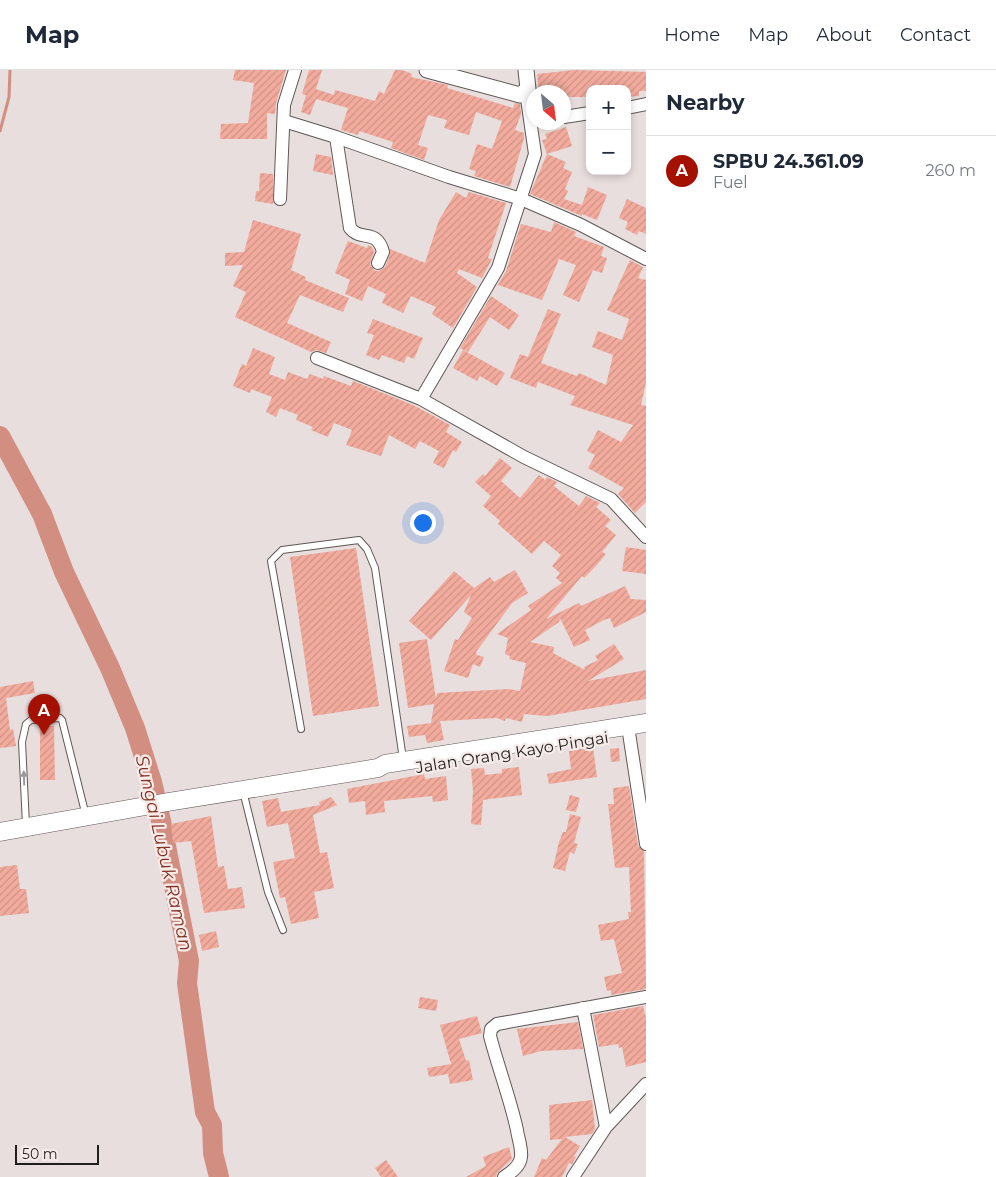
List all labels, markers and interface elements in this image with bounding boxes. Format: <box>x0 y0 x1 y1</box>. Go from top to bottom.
text: Map <box>25 20 79 49</box>
text: Home <box>664 24 720 46</box>
text: Map <box>748 24 788 46</box>
text: About <box>816 24 872 46</box>
text: Contact <box>900 24 971 46</box>
north arrow <box>526 85 571 130</box>
map controls <box>586 85 631 175</box>
button: + <box>586 85 631 130</box>
text: Nearby <box>666 90 745 115</box>
button: − <box>586 130 631 175</box>
text: SPBU 24.361.09 <box>713 150 864 173</box>
text: A <box>676 161 688 180</box>
text: 260 m <box>925 161 976 180</box>
text: Fuel <box>713 173 748 192</box>
your location <box>410 510 436 536</box>
pin: A <box>28 694 60 735</box>
street label: Jalan Orang Kayo Pingai <box>413 728 610 777</box>
water label: Sungai Lubuk Raman <box>131 753 197 953</box>
one-way arrow <box>19 770 27 786</box>
scale bar <box>15 1142 99 1165</box>
text: 50 m <box>22 1145 58 1163</box>

